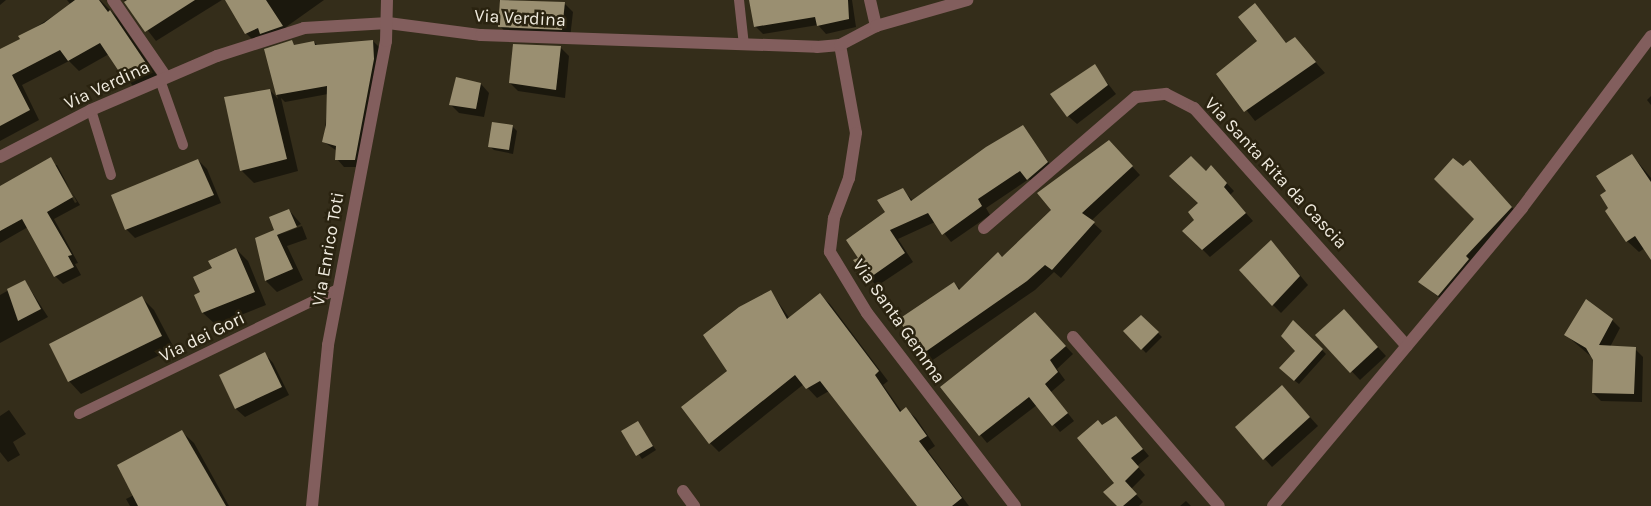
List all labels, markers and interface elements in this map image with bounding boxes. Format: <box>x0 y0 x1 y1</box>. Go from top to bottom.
street label: Via Verdina <box>474 5 566 31</box>
street label: Via Verdina <box>61 56 153 114</box>
street label: Via Santa Rita da Cascia <box>1200 93 1352 253</box>
street label: Via Enrico Toti <box>307 190 349 308</box>
street label: Via Santa Gemma <box>848 255 950 387</box>
street label: Via dei Gori <box>156 307 248 367</box>

